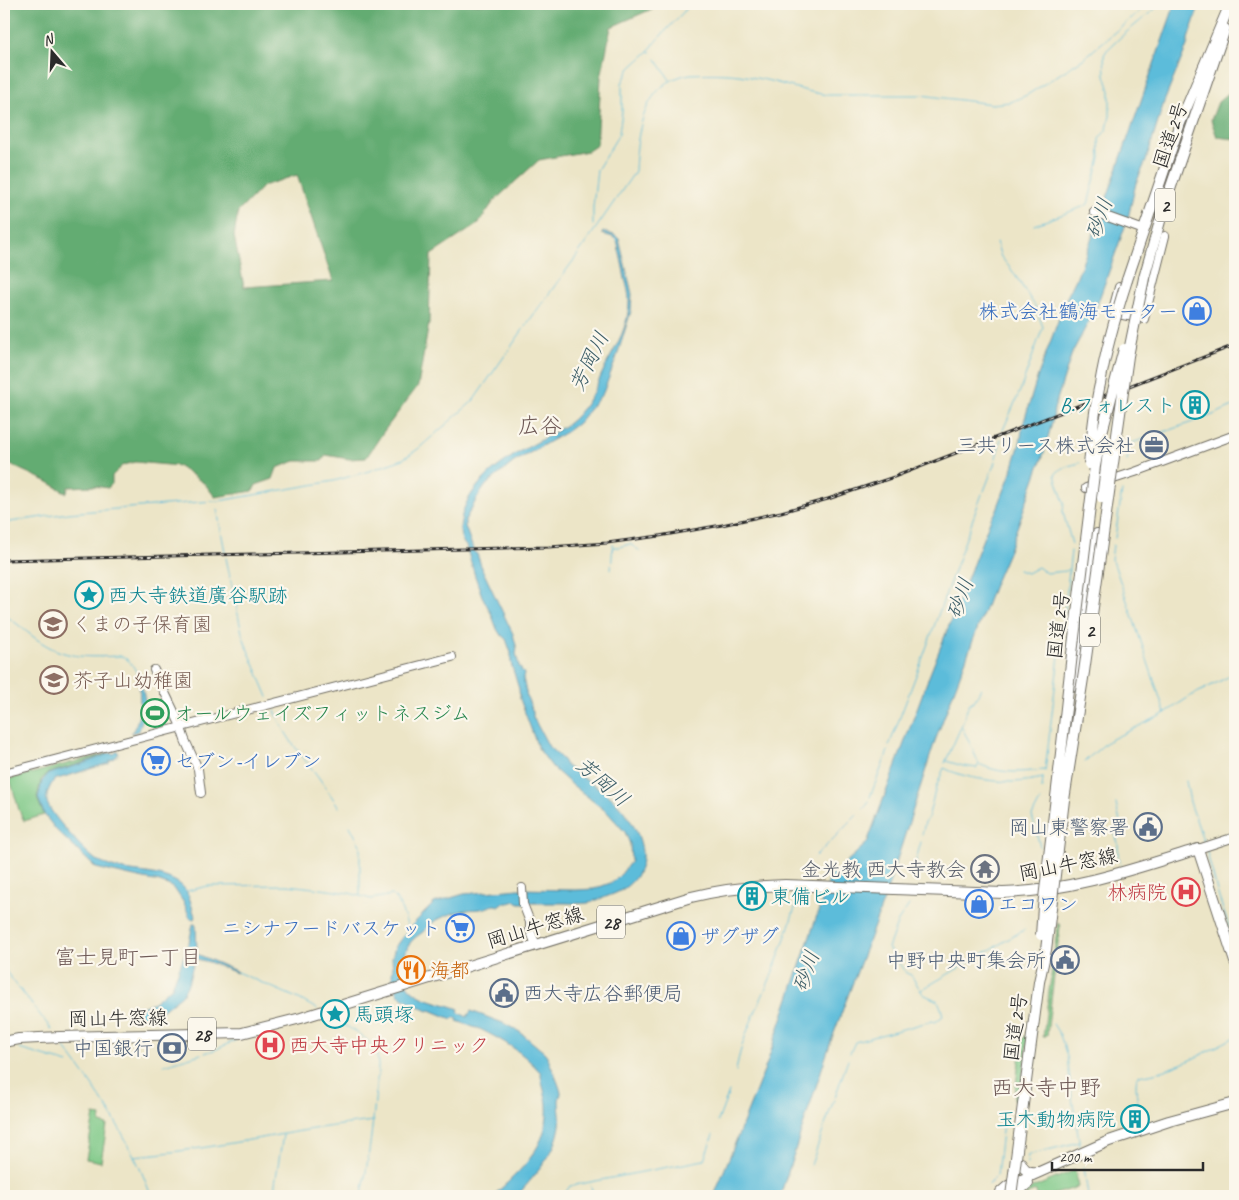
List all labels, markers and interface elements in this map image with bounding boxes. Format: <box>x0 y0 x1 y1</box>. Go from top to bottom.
north arrow <box>28 28 78 78</box>
text: N <box>41 30 57 50</box>
street label: 国道2号 <box>1147 98 1194 172</box>
road number: 2 <box>1155 188 1175 222</box>
water label: 砂川 <box>1080 194 1118 242</box>
shop icon: 株式会社鶴海モーター <box>1182 296 1212 326</box>
place label: 株式会社鶴海モーター <box>978 299 1178 324</box>
water label: 芳岡川 <box>564 327 614 395</box>
building icon: B.フォレスト <box>1180 390 1210 420</box>
place label: B.フォレスト <box>1060 393 1176 418</box>
district label: 広谷 <box>518 412 562 440</box>
office icon: 三共リース株式会社 <box>1139 430 1169 460</box>
place label: 三共リース株式会社 <box>956 433 1135 458</box>
water label: 砂川 <box>941 574 979 622</box>
place icon: 西大寺鉄道廣谷駅跡 <box>74 580 104 610</box>
place label: 西大寺鉄道廣谷駅跡 <box>108 583 288 608</box>
street label: 国道2号 <box>1042 589 1075 661</box>
school or university icon: くまの子保育園 <box>38 609 68 639</box>
place label: くまの子保育園 <box>72 612 212 637</box>
road number: 2 <box>1080 614 1100 646</box>
school or university icon: 芥子山幼稚園 <box>39 665 69 695</box>
place label: 芥子山幼稚園 <box>73 668 193 693</box>
sports icon: オールウェイズフィットネスジム <box>140 698 170 728</box>
place label: オールウェイズフィットネスジム <box>174 701 471 726</box>
supermarket icon: セブン-イレブン <box>141 746 171 776</box>
place label: セブン-イレブン <box>175 749 322 774</box>
water label: 芳岡川 <box>571 752 635 812</box>
public building icon: 岡山東警察署 <box>1133 812 1163 842</box>
place label: 岡山東警察署 <box>1009 815 1129 840</box>
street label: 岡山牛窓線 <box>1017 843 1120 886</box>
temple icon: 金光教 西大寺教会 <box>970 854 1000 884</box>
place label: 金光教 西大寺教会 <box>801 857 966 882</box>
hospital icon: 林病院 <box>1171 877 1201 907</box>
place label: 林病院 <box>1107 880 1167 905</box>
building icon: 東備ビル <box>737 881 767 911</box>
place label: 東備ビル <box>771 884 851 909</box>
shop icon: エコワン <box>964 889 994 919</box>
place label: エコワン <box>998 892 1078 917</box>
street label: 岡山牛窓線 <box>484 901 587 954</box>
road number: 28 <box>597 906 625 939</box>
supermarket icon: ニシナフードバスケット <box>445 913 475 943</box>
place label: ニシナフードバスケット <box>221 916 441 941</box>
shop icon: ザグザグ <box>666 921 696 951</box>
place label: ザグザグ <box>700 924 779 949</box>
district label: 富士見町一丁目 <box>55 944 202 970</box>
public building icon: 中野中央町集会所 <box>1050 945 1080 975</box>
water label: 砂川 <box>787 947 825 995</box>
place label: 中野中央町集会所 <box>886 948 1046 973</box>
restaurant icon: 海都 <box>396 955 426 985</box>
place label: 海都 <box>430 958 470 983</box>
public building icon: 西大寺広谷郵便局 <box>489 978 519 1008</box>
place label: 西大寺広谷郵便局 <box>523 981 683 1006</box>
street label: 国道2号 <box>998 991 1033 1063</box>
place icon: 馬頭塚 <box>320 999 350 1029</box>
place label: 馬頭塚 <box>354 1002 414 1027</box>
street label: 岡山牛窓線 <box>68 1005 168 1032</box>
road number: 28 <box>188 1018 216 1050</box>
hospital icon: 西大寺中央クリニック <box>255 1030 285 1060</box>
bank icon: 中国銀行 <box>157 1033 187 1063</box>
place label: 西大寺中央クリニック <box>289 1033 489 1058</box>
place label: 中国銀行 <box>73 1036 153 1061</box>
district label: 西大寺中野 <box>991 1074 1101 1102</box>
building icon: 玉木動物病院 <box>1120 1104 1150 1134</box>
place label: 玉木動物病院 <box>996 1107 1116 1132</box>
scale bar <box>1052 1140 1203 1172</box>
text: 200 m <box>1059 1148 1093 1167</box>

